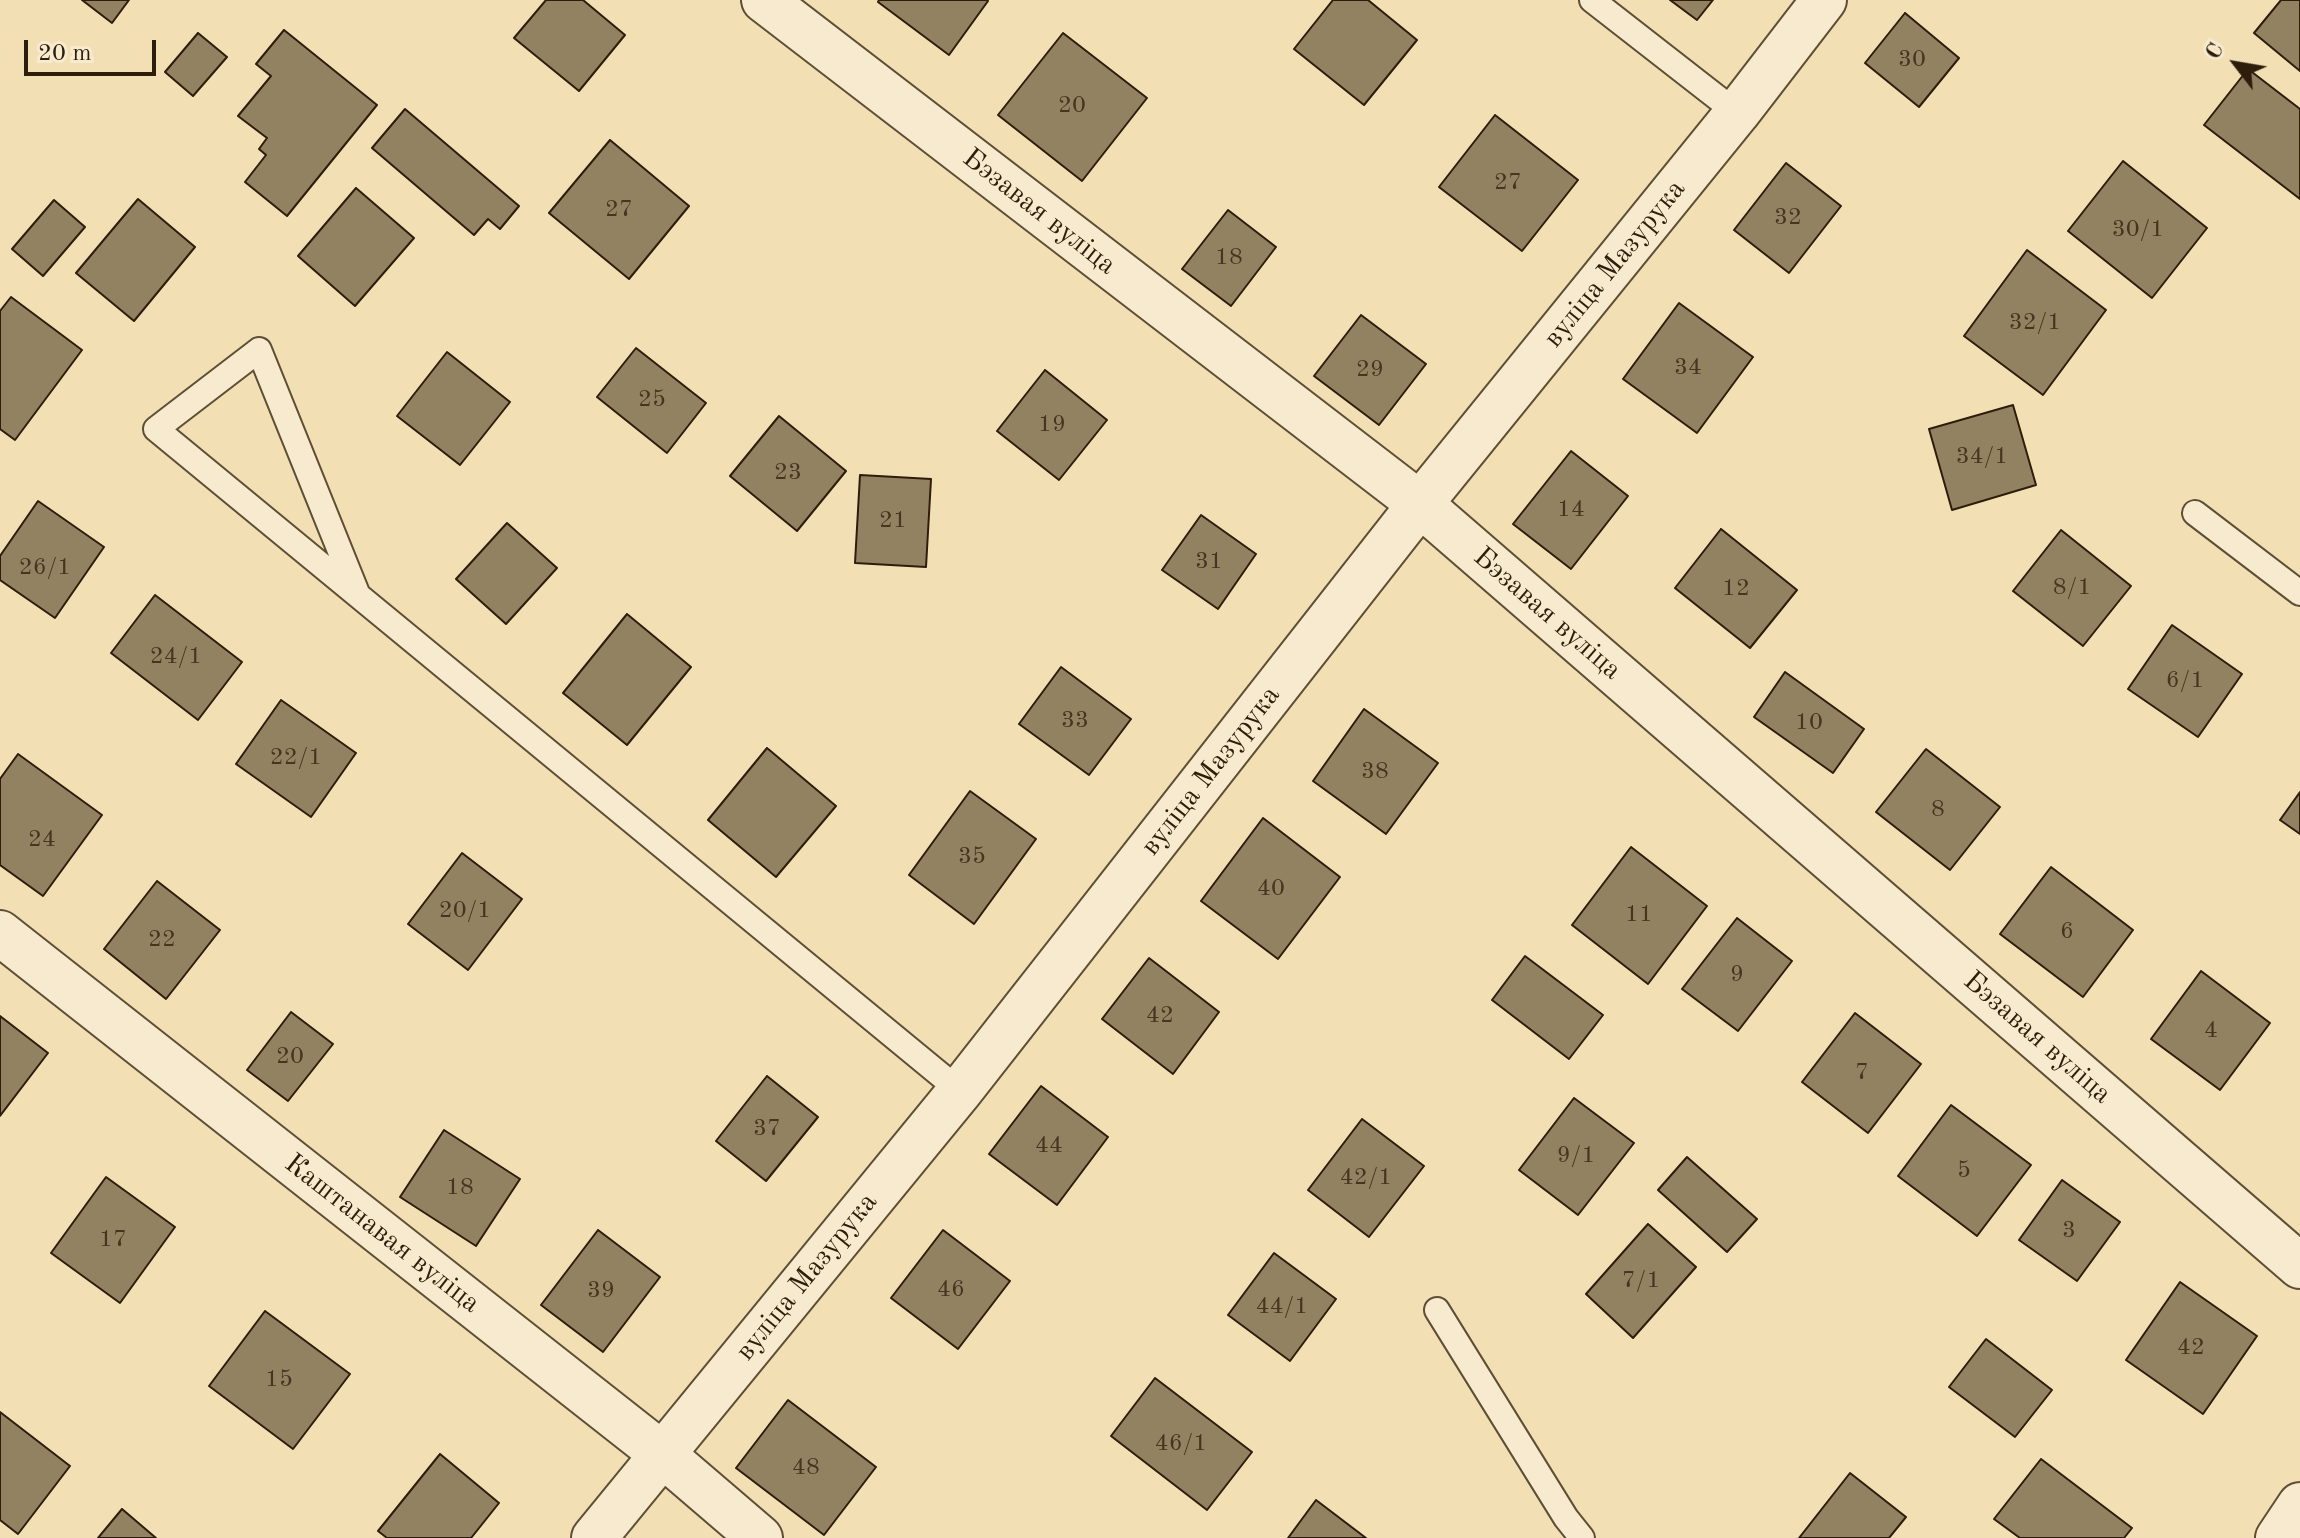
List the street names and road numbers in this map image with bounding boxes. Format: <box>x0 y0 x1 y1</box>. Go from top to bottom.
street label: Бэзавая вуліца <box>956 142 1122 282</box>
street label: вуліца Мазурука <box>1537 173 1693 355</box>
street label: Бэзавая вуліца <box>1466 540 1628 688</box>
street label: вуліца Мазурука <box>1134 679 1288 863</box>
street label: Бэзавая вуліца <box>1956 964 2118 1112</box>
street label: Каштанавая вуліца <box>277 1147 487 1321</box>
street label: вуліца Мазурука <box>729 1186 885 1368</box>

